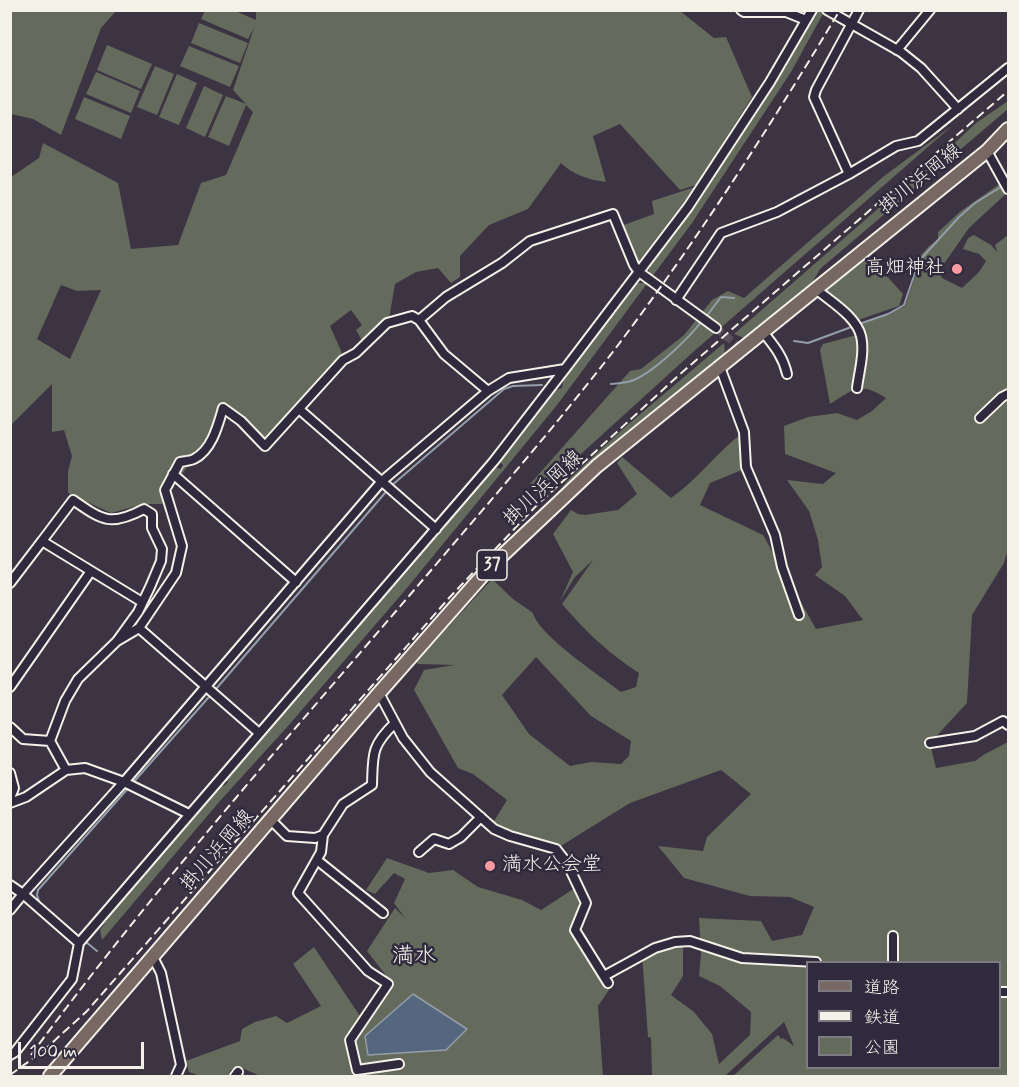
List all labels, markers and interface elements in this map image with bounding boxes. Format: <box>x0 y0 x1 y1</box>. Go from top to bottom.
street label: 掛川浜岡線 <box>875 139 967 221</box>
place label: 高畑神社 <box>865 257 945 281</box>
marker: 高畑神社 <box>950 262 964 276</box>
street label: 掛川浜岡線 <box>499 446 589 532</box>
road number: 37 <box>477 550 507 580</box>
street label: 掛川浜岡線 <box>176 805 260 897</box>
place label: 満水公会堂 <box>502 854 602 878</box>
marker: 満水公会堂 <box>483 859 497 873</box>
district label: 満水 <box>392 944 436 970</box>
legend <box>806 961 1001 1069</box>
text: 道路 <box>864 976 900 1000</box>
text: 鉄道 <box>864 1006 900 1030</box>
scale bar <box>21 1030 147 1068</box>
text: 公園 <box>864 1036 900 1060</box>
text: 100 m <box>29 1040 77 1064</box>

